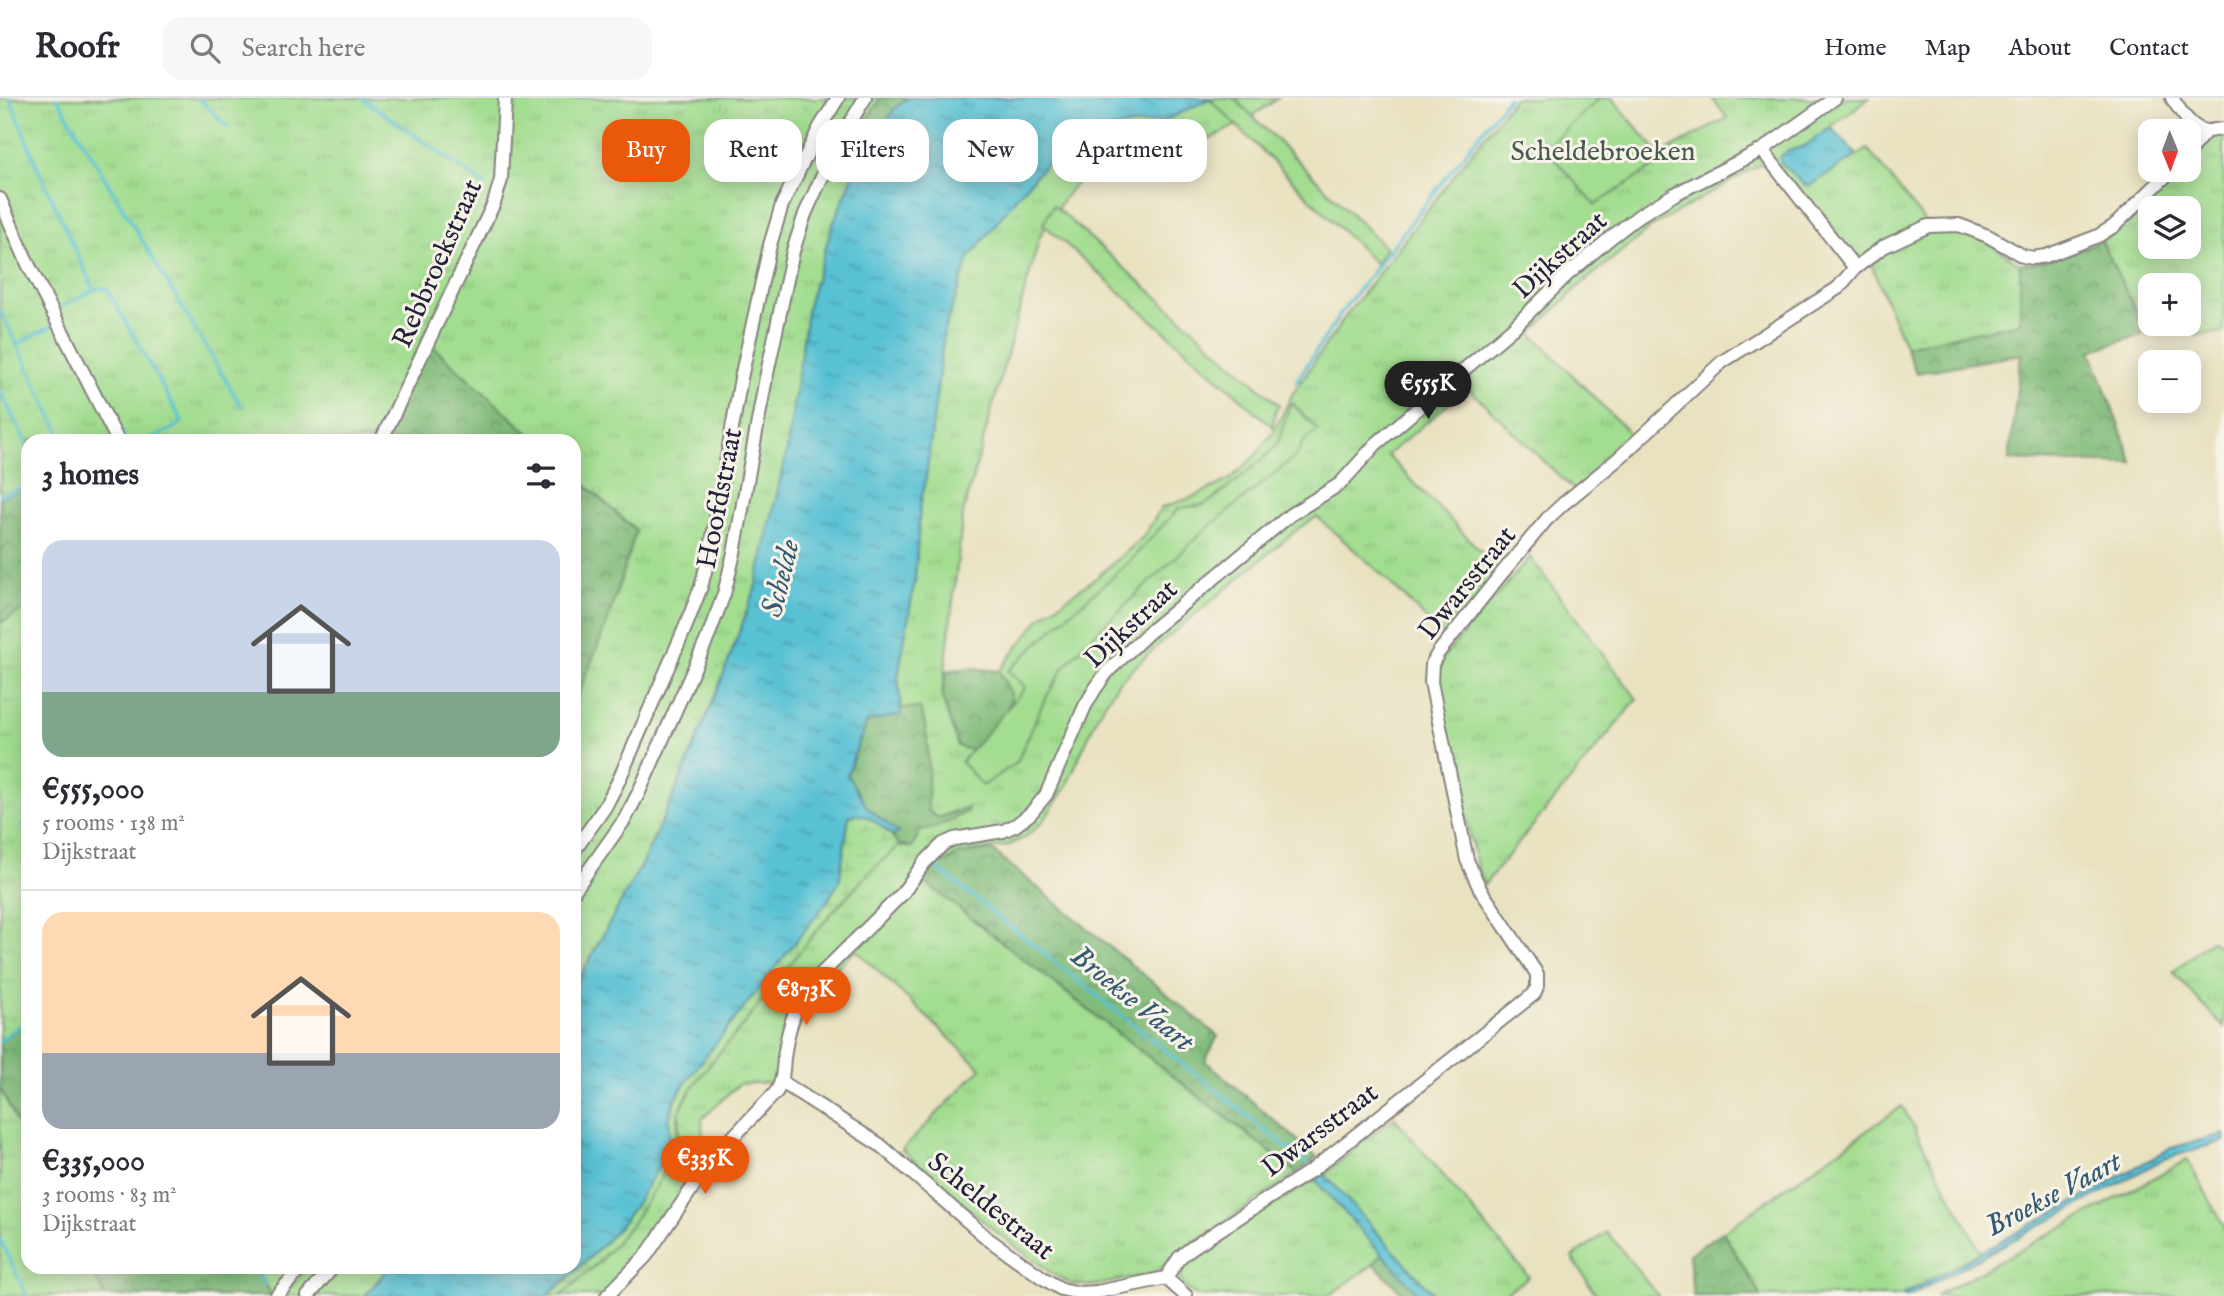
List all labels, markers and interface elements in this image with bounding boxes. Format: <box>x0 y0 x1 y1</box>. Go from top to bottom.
search box <box>162 17 652 80</box>
text: Roofr <box>35 27 120 69</box>
icon: search <box>186 29 224 67</box>
text: Search here <box>242 32 365 65</box>
text: Home <box>1824 33 1887 64</box>
text: Map <box>1925 33 1971 64</box>
text: About <box>2009 33 2071 64</box>
text: Contact <box>2109 33 2189 64</box>
chip: Buy <box>602 119 690 182</box>
chip: Rent <box>704 119 802 182</box>
chip: Filters <box>816 119 929 182</box>
chip: New <box>943 119 1038 182</box>
chip: Apartment <box>1052 119 1207 182</box>
north arrow <box>2138 119 2202 182</box>
map controls <box>2138 119 2201 413</box>
park label: Scheldebroeken <box>1510 135 1696 170</box>
street label: Rebbroekstraat <box>386 174 491 354</box>
button: layers <box>2138 196 2201 259</box>
street label: Dijkstraat <box>1506 204 1615 307</box>
button: + <box>2138 273 2201 336</box>
button: − <box>2138 350 2201 413</box>
pin: €555K <box>1379 362 1477 421</box>
text: €555K <box>1400 369 1456 398</box>
street label: Hoofdstraat <box>690 425 751 572</box>
text: 3 homes <box>42 457 139 495</box>
icon: filters <box>522 457 560 495</box>
street label: Dwarsstraat <box>1411 519 1525 648</box>
water label: Schelde <box>754 536 810 621</box>
street label: Dijkstraat <box>1078 573 1186 677</box>
icon: home <box>238 586 364 712</box>
text: €555,000 <box>42 771 144 809</box>
text: 5 rooms · 138 m² <box>42 809 185 838</box>
text: Dijkstraat <box>42 838 137 867</box>
water label: Broekse Vaart <box>1062 938 1203 1062</box>
icon: home <box>238 958 364 1084</box>
pin: €873K <box>757 968 855 1027</box>
text: €873K <box>777 975 835 1004</box>
street label: Dwarsstraat <box>1255 1076 1386 1186</box>
pin: €335K <box>656 1136 754 1196</box>
water label: Broekse Vaart <box>1979 1142 2130 1246</box>
text: €335,000 <box>42 1143 145 1181</box>
text: €335K <box>677 1144 733 1173</box>
street label: Scheldestraat <box>920 1145 1061 1269</box>
text: 3 rooms · 83 m² <box>42 1181 177 1210</box>
text: Dijkstraat <box>42 1210 137 1239</box>

